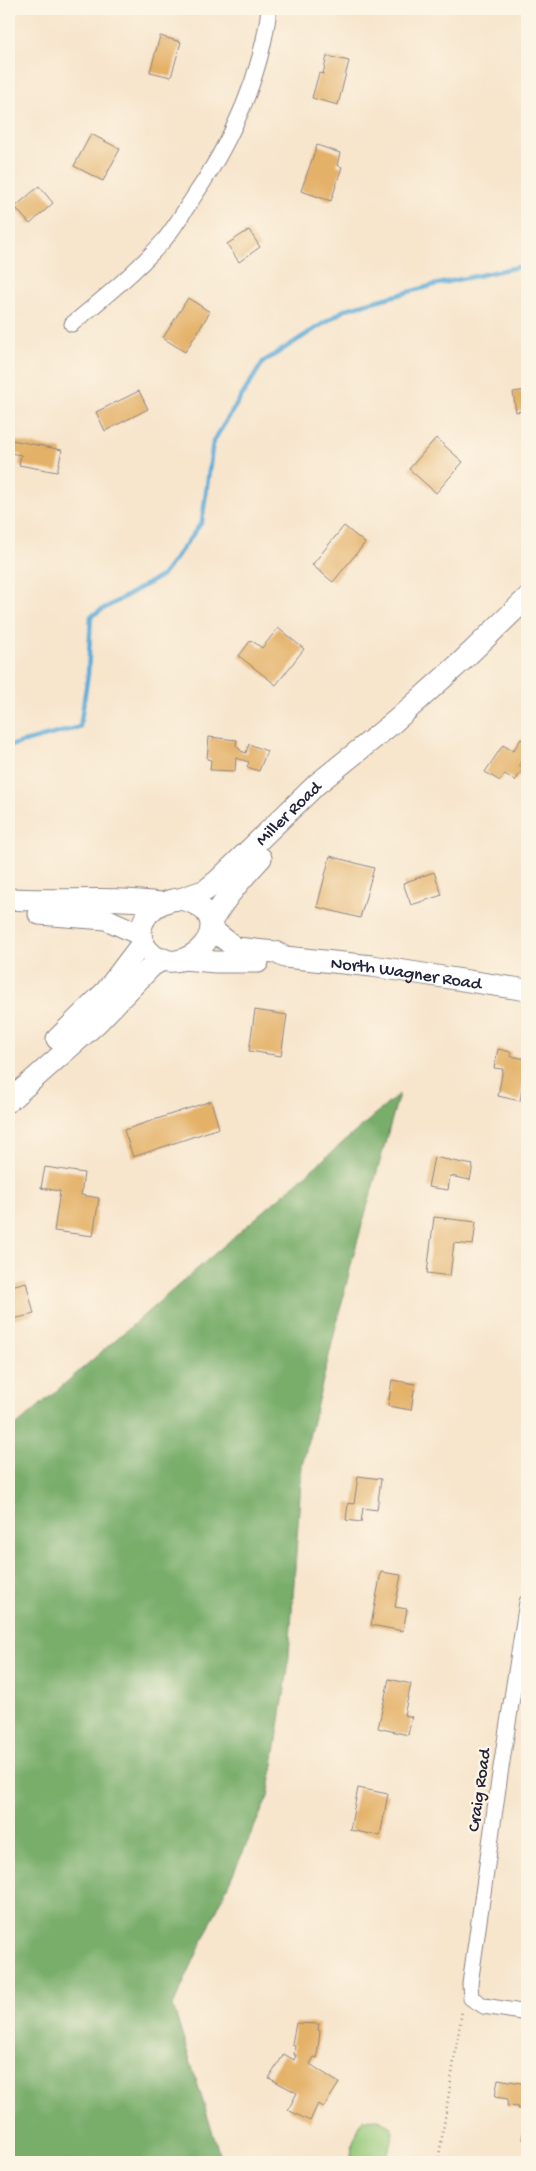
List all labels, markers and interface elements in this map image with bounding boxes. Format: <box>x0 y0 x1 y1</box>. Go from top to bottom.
street label: Miller Road <box>252 777 328 851</box>
street label: North Wagner Road <box>330 954 484 996</box>
street label: Craig Road <box>464 1746 497 1833</box>

